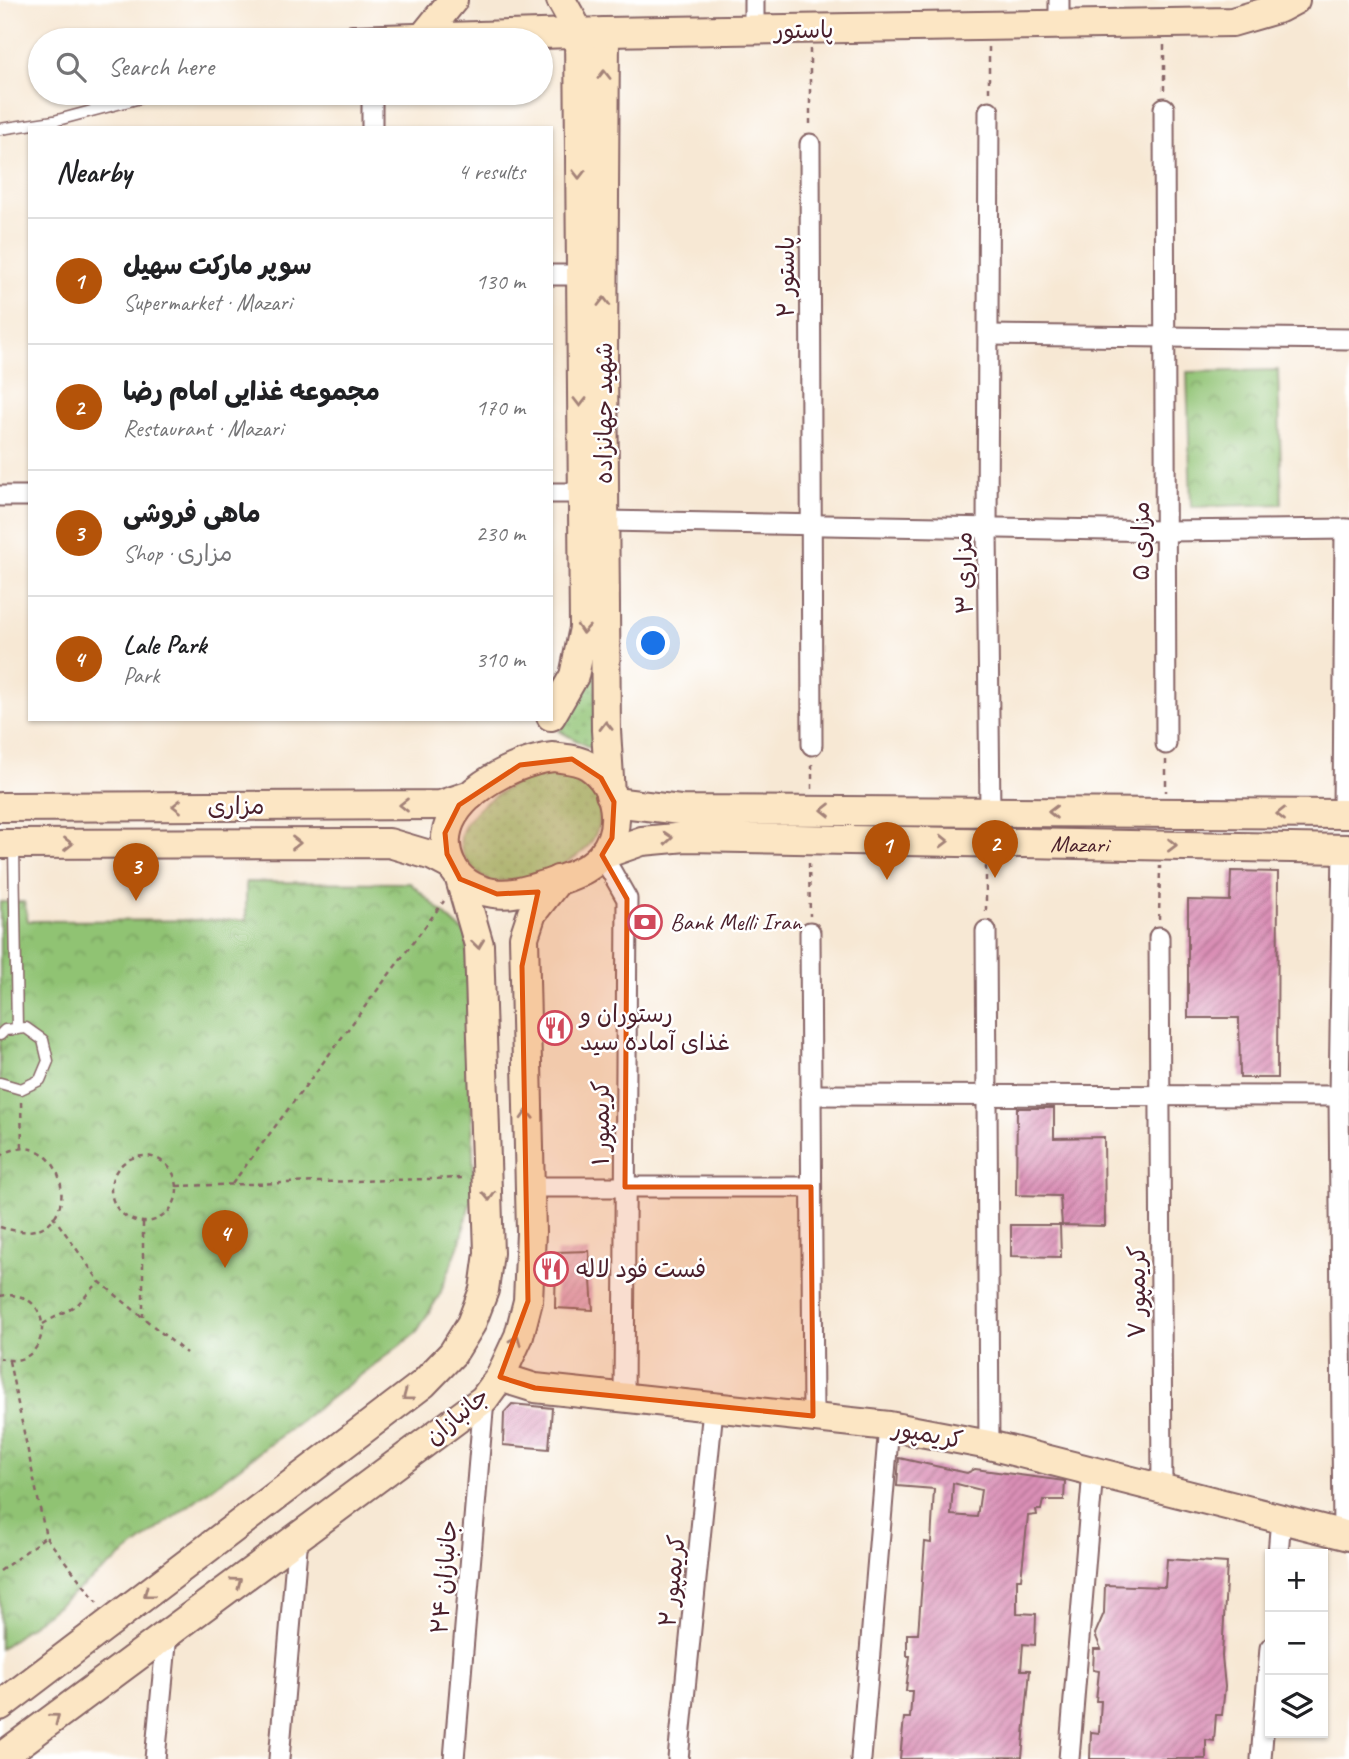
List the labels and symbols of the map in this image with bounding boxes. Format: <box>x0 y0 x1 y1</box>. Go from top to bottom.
street label: پاستور <box>772 14 834 46</box>
one-way arrow <box>596 69 612 79</box>
one-way arrow <box>571 169 587 180</box>
street label: پاستور ۲ <box>771 236 801 318</box>
one-way arrow <box>596 296 611 307</box>
street label: شهید جهانزاده <box>589 342 619 484</box>
one-way arrow <box>572 397 588 407</box>
street label: مزاری ۵ <box>1126 501 1156 581</box>
street label: مزاری ۳ <box>948 531 980 615</box>
one-way arrow <box>576 624 591 635</box>
your location <box>636 626 670 660</box>
one-way arrow <box>599 720 614 731</box>
street label: مزاری <box>207 791 265 821</box>
one-way arrow <box>399 797 409 813</box>
one-way arrow <box>171 798 182 814</box>
one-way arrow <box>820 802 831 818</box>
one-way arrow <box>1048 804 1059 819</box>
one-way arrow <box>1275 806 1286 822</box>
pin: 2 <box>972 820 1018 878</box>
pin: 1 <box>864 822 910 880</box>
street label: Mazari <box>1050 829 1112 860</box>
one-way arrow <box>663 831 674 846</box>
one-way arrow <box>939 833 950 849</box>
one-way arrow <box>291 835 301 851</box>
one-way arrow <box>63 836 74 852</box>
one-way arrow <box>1167 837 1177 853</box>
pin: 3 <box>113 843 159 901</box>
bank icon: Bank Melli Iran <box>626 903 664 941</box>
place label: Bank Melli Iran <box>670 907 803 937</box>
one-way arrow <box>470 938 485 950</box>
place label: رستوران و غذای آماده سید <box>578 999 730 1057</box>
restaurant icon: رستوران و غذای آماده سید <box>536 1009 574 1047</box>
street label: کریمپور ۱ <box>586 1080 617 1166</box>
one-way arrow <box>520 1109 535 1120</box>
one-way arrow <box>481 1191 496 1202</box>
pin: 4 <box>202 1210 248 1268</box>
street label: کریمپور ۷ <box>1122 1245 1153 1339</box>
restaurant icon: فست فود لاله <box>532 1250 570 1288</box>
place label: فست فود لاله <box>576 1254 706 1284</box>
one-way arrow <box>508 1335 522 1347</box>
street label: جانبازان <box>419 1381 495 1451</box>
one-way arrow <box>403 1387 415 1400</box>
street label: کریمپور <box>888 1412 965 1456</box>
street label: جانبازان ۲۴ <box>424 1519 464 1635</box>
street label: کریمپور ۲ <box>652 1533 693 1629</box>
one-way arrow <box>229 1577 242 1590</box>
one-way arrow <box>144 1585 156 1597</box>
one-way arrow <box>47 1713 60 1726</box>

